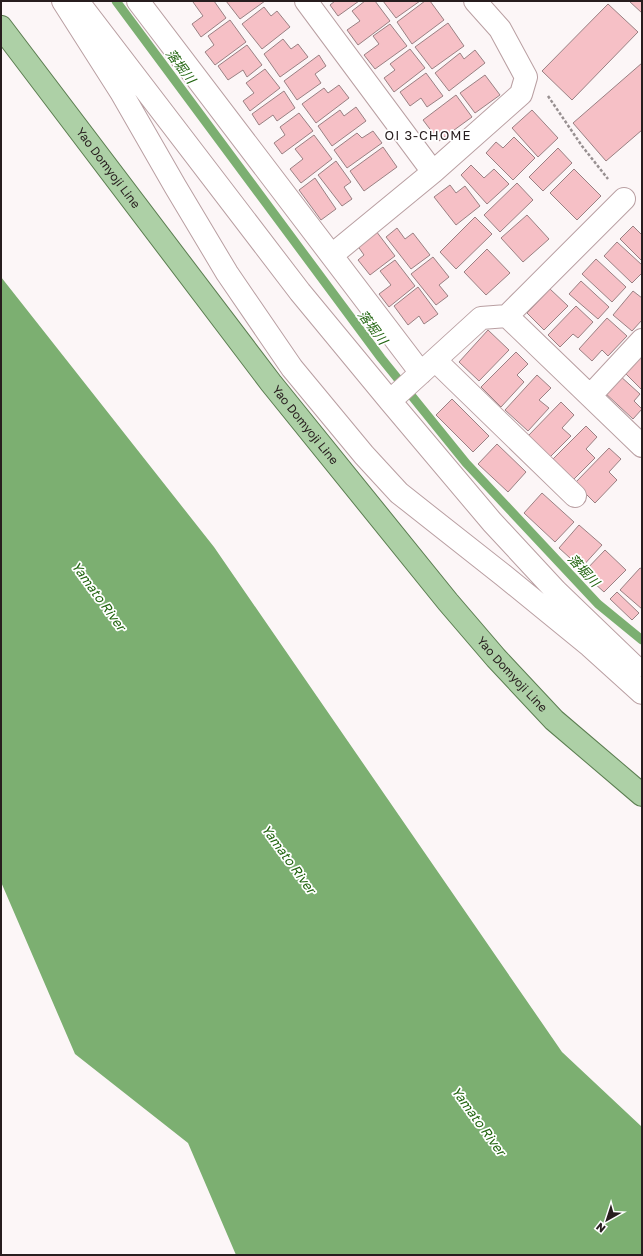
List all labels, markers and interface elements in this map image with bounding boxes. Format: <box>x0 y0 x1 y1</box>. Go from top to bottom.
water label: 落堀川 <box>163 46 200 88</box>
street label: Yao Domyoji Line <box>73 124 144 211</box>
district label: OI 3-CHOME <box>385 127 471 143</box>
water label: 落堀川 <box>355 307 392 349</box>
street label: Yao Domyoji Line <box>269 382 342 467</box>
water label: 落堀川 <box>565 550 605 591</box>
water label: Yamato River <box>69 558 131 635</box>
street label: Yao Domyoji Line <box>474 633 551 715</box>
water label: Yamato River <box>259 821 321 898</box>
water label: Yamato River <box>449 1083 511 1160</box>
north arrow <box>587 1200 627 1240</box>
text: N <box>593 1220 608 1236</box>

